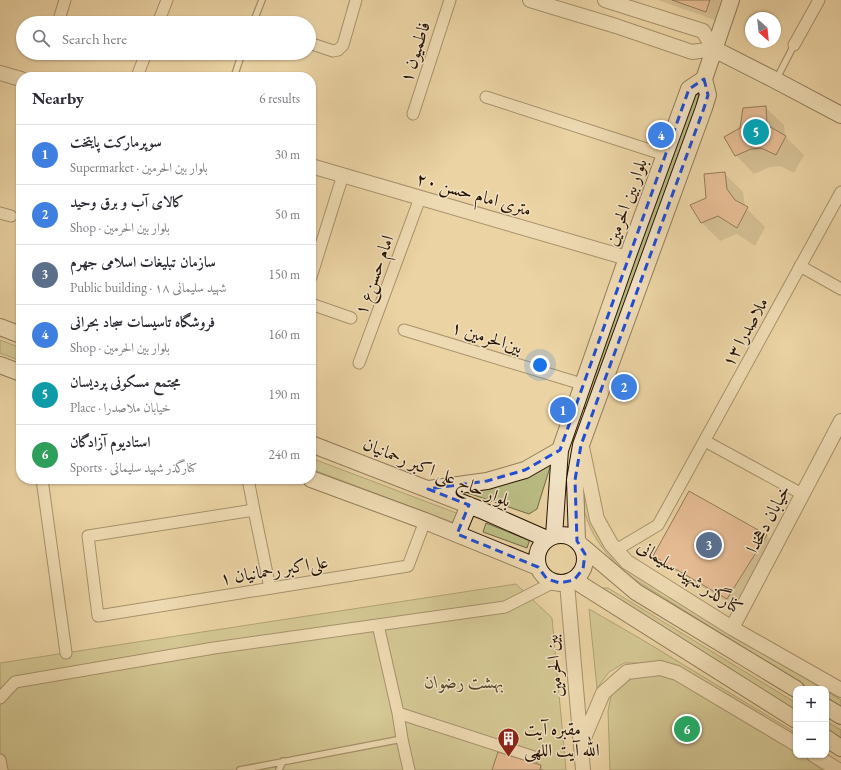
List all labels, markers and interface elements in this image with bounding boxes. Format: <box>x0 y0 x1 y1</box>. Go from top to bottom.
north arrow <box>745 12 781 48</box>
search box <box>16 16 316 60</box>
street label: فاطمیون ۱ <box>394 18 435 85</box>
icon: search <box>30 27 52 49</box>
text: Search here <box>62 29 127 48</box>
text: Nearby <box>32 87 84 109</box>
text: 6 results <box>259 90 300 107</box>
pin: 5 <box>743 117 769 147</box>
pin: 4 <box>648 120 674 150</box>
text: سوپرمارکت پایتخت <box>70 132 162 151</box>
text: 1 <box>42 146 48 163</box>
text: 30 m <box>275 146 300 163</box>
street label: بلوار بین الحرمین <box>599 155 653 249</box>
text: Supermarket · بلوار بین الحرمین <box>70 159 208 176</box>
street label: ۲۰ متری امام حسن <box>413 166 534 226</box>
text: کالای آب و برق وحید <box>70 192 184 211</box>
text: 2 <box>42 206 48 223</box>
text: 50 m <box>275 206 300 223</box>
text: Shop · بلوار بین الحرمین <box>70 219 170 236</box>
street label: امام حسن‌ع ۱ <box>348 231 403 320</box>
text: سازمان تبلیغات اسلامی جهرم <box>70 252 216 271</box>
text: 3 <box>42 266 48 283</box>
text: 150 m <box>269 266 300 283</box>
text: Public building · شهید سلیمانی ۱۸ <box>70 279 226 296</box>
street label: ملاصدرا ۱۳ <box>716 293 773 371</box>
text: فروشگاه تاسیسات سجاد بحرانی <box>70 312 215 331</box>
street label: بین‌الحرمین ۱ <box>448 315 526 359</box>
text: 4 <box>42 326 48 343</box>
text: 160 m <box>269 326 300 343</box>
text: Shop · بلوار بین الحرمین <box>70 339 170 356</box>
your location <box>530 355 550 375</box>
text: مجتمع مسکونی پردیسان <box>70 372 180 391</box>
pin: 2 <box>611 372 637 402</box>
text: 5 <box>42 386 48 403</box>
text: 190 m <box>269 386 300 403</box>
pin: 1 <box>550 395 576 425</box>
text: Place · خیابان ملاصدرا <box>70 399 171 416</box>
street label: بلوار حاج علی اکبر رحمانیان <box>358 431 515 516</box>
text: استادیوم آزادگان <box>70 432 151 451</box>
text: 6 <box>42 446 48 463</box>
text: 240 m <box>269 446 300 463</box>
text: Sports · کنارگذر شهید سلیمانی <box>70 459 197 476</box>
street label: خیابان دهخدا <box>740 481 795 557</box>
pin: 3 <box>696 530 722 560</box>
street label: کنارگذر شهید سلیمانی <box>633 533 748 620</box>
street label: علی‌اکبر رحمانیان ۱ <box>218 550 330 591</box>
street label: بین الحرمین <box>539 634 569 698</box>
park label: بهشت رضوان <box>424 670 504 694</box>
map controls <box>793 686 829 758</box>
button: + <box>793 686 829 722</box>
pin: 6 <box>674 714 700 744</box>
place label: مقبره آیت الله آیت اللهی <box>524 717 600 762</box>
button: − <box>793 722 829 758</box>
building icon: مقبره آیت الله آیت اللهی <box>495 726 521 759</box>

